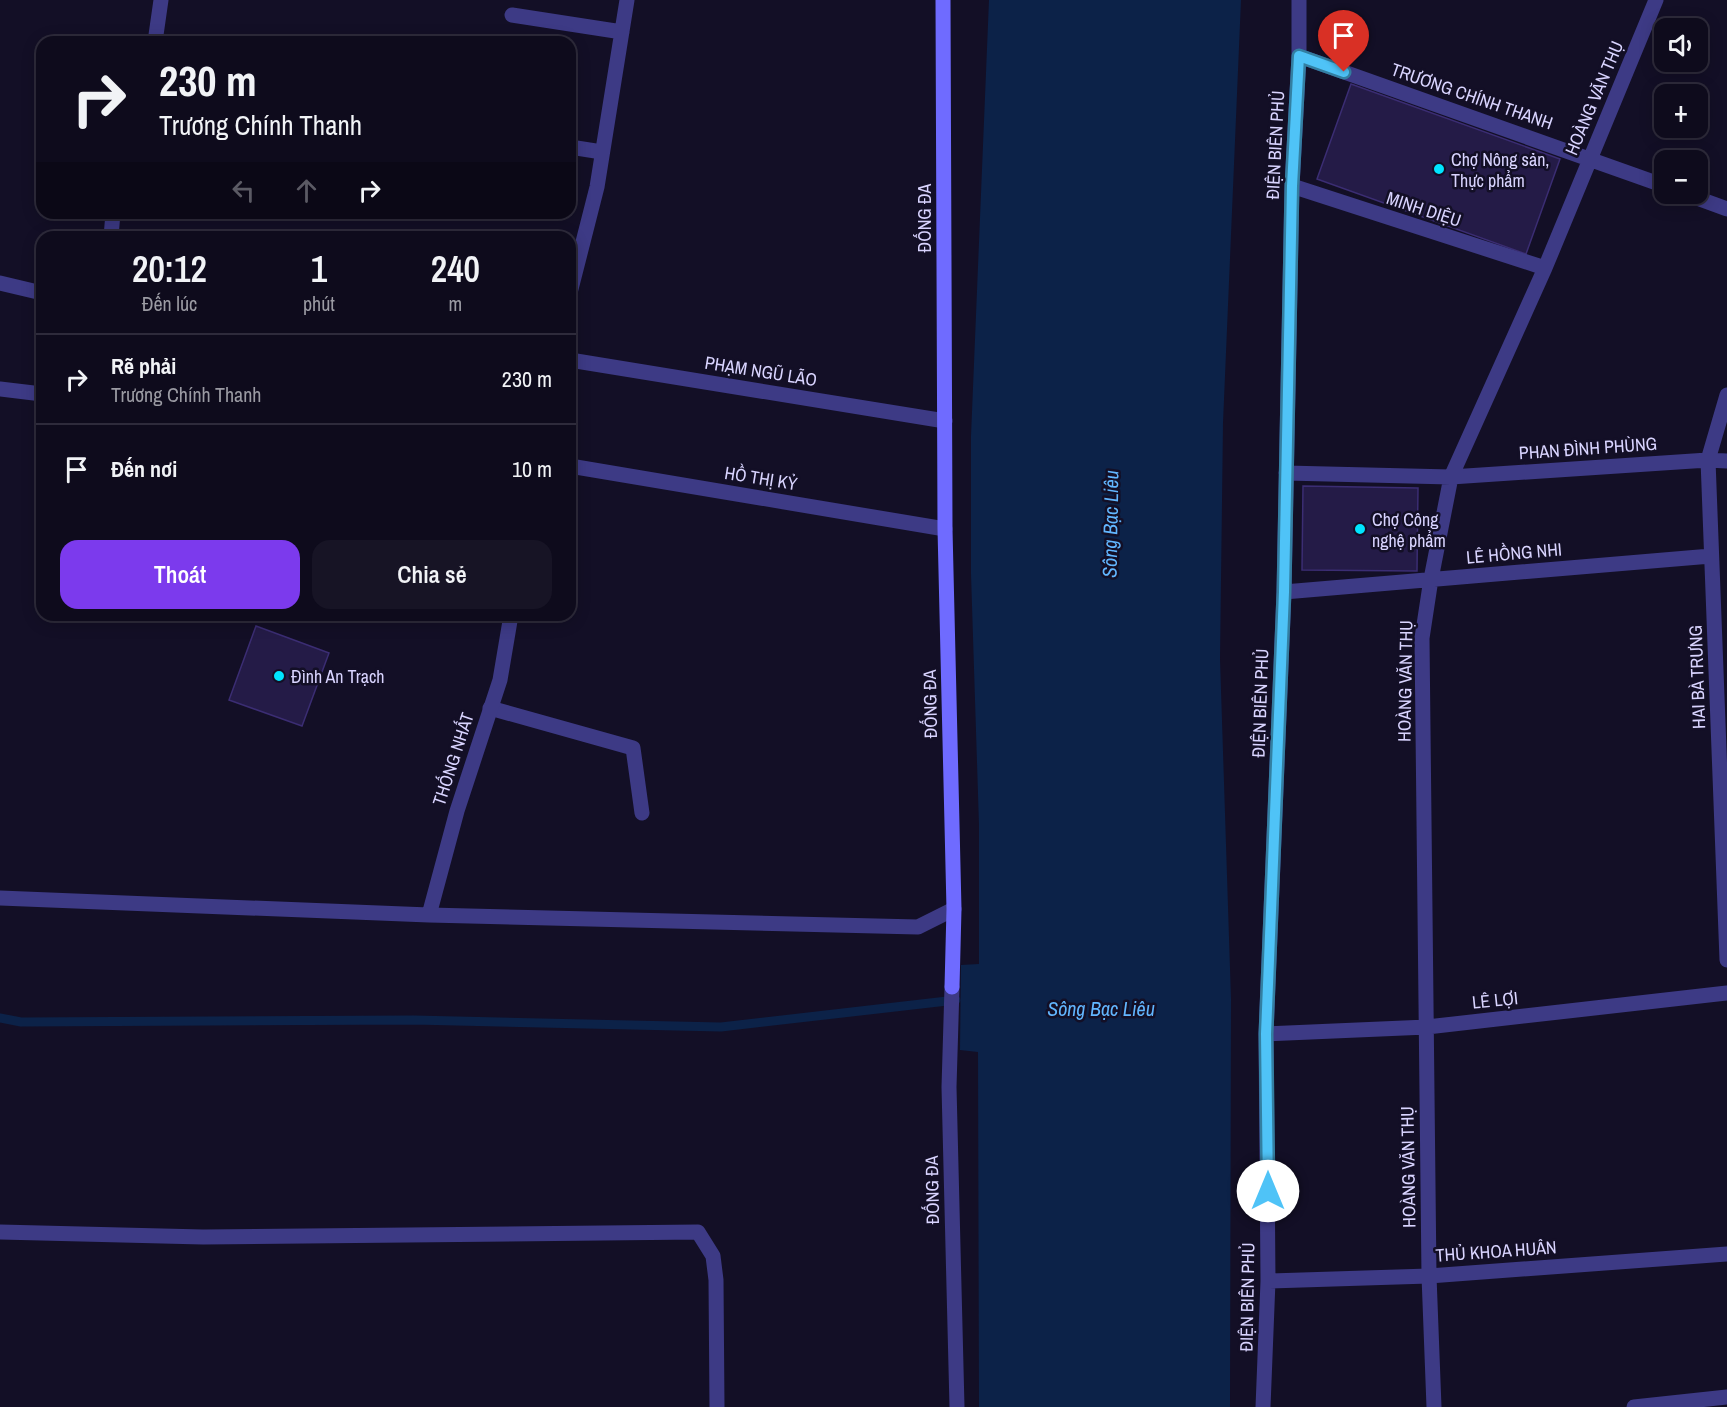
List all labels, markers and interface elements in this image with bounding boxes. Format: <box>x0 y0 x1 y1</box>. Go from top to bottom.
pin <box>1318 10 1369 72</box>
map controls <box>1654 18 1708 204</box>
button: sound <box>1654 18 1708 72</box>
icon: arrive <box>1327 19 1360 52</box>
street label: HOÀNG VĂN THỤ <box>1559 37 1629 159</box>
text: 230 m <box>159 53 257 109</box>
street label: TRƯƠNG CHÍNH THANH <box>1388 57 1556 135</box>
icon: right <box>60 60 138 138</box>
button: + <box>1654 84 1708 138</box>
street label: ĐIỆN BIÊN PHỦ <box>1260 90 1290 200</box>
text: Trương Chính Thanh <box>159 107 362 143</box>
place label: Chợ Nông sản, Thực phẩm <box>1451 147 1549 193</box>
button: − <box>1654 150 1708 204</box>
marker: Chợ Nông sản, Thực phẩm <box>1432 162 1446 176</box>
icon: left <box>227 174 260 207</box>
icon: ahead <box>290 174 323 207</box>
icon: right <box>353 174 386 207</box>
street label: ĐỐNG ĐA <box>912 183 937 252</box>
street label: MINH DIỆU <box>1383 185 1465 233</box>
text: 20:12 <box>132 245 207 293</box>
text: 1 <box>311 245 327 293</box>
text: 240 <box>431 245 480 293</box>
text: Đến lúc <box>142 290 197 317</box>
text: phút <box>303 290 335 317</box>
text: m <box>449 290 462 317</box>
street label: PHẠM NGŨ LÃO <box>703 350 819 392</box>
text: Rẽ phải <box>111 351 176 381</box>
icon: right <box>60 363 93 396</box>
text: 230 m <box>502 364 552 394</box>
text: Trương Chính Thanh <box>111 381 261 408</box>
street label: PHAN ĐÌNH PHÙNG <box>1518 431 1658 465</box>
icon: arrive <box>60 453 93 486</box>
text: Đến nơi <box>111 454 177 484</box>
text: 10 m <box>512 454 552 484</box>
street label: HỒ THỊ KỶ <box>723 460 799 496</box>
water label: Sông Bạc Liêu <box>1096 470 1124 578</box>
place label: Chợ Công nghệ phẩm <box>1372 507 1446 553</box>
marker: Chợ Công nghệ phẩm <box>1353 522 1367 536</box>
street label: LÊ HỒNG NHI <box>1465 536 1563 570</box>
button: Thoát <box>60 540 300 609</box>
button: Chia sẻ <box>312 540 552 609</box>
street label: HOÀNG VĂN THỤ <box>1391 620 1419 742</box>
street label: HAI BÀ TRƯNG <box>1683 625 1711 729</box>
street label: ĐIỆN BIÊN PHỦ <box>1246 648 1274 758</box>
place label: Đình An Trạch <box>291 664 385 689</box>
marker: Đình An Trạch <box>272 669 286 683</box>
street label: ĐỐNG ĐA <box>917 669 943 739</box>
street label: THỐNG NHẤT <box>426 709 480 809</box>
street label: LÊ LỢI <box>1471 985 1519 1015</box>
water label: Sông Bạc Liêu <box>1047 995 1155 1022</box>
street label: HOÀNG VĂN THỤ <box>1394 1106 1422 1228</box>
street label: ĐỐNG ĐA <box>919 1155 945 1225</box>
position arrow <box>1236 1159 1300 1223</box>
street label: THỦ KHOA HUÂN <box>1435 1234 1557 1268</box>
street label: ĐIỆN BIÊN PHỦ <box>1234 1242 1260 1352</box>

